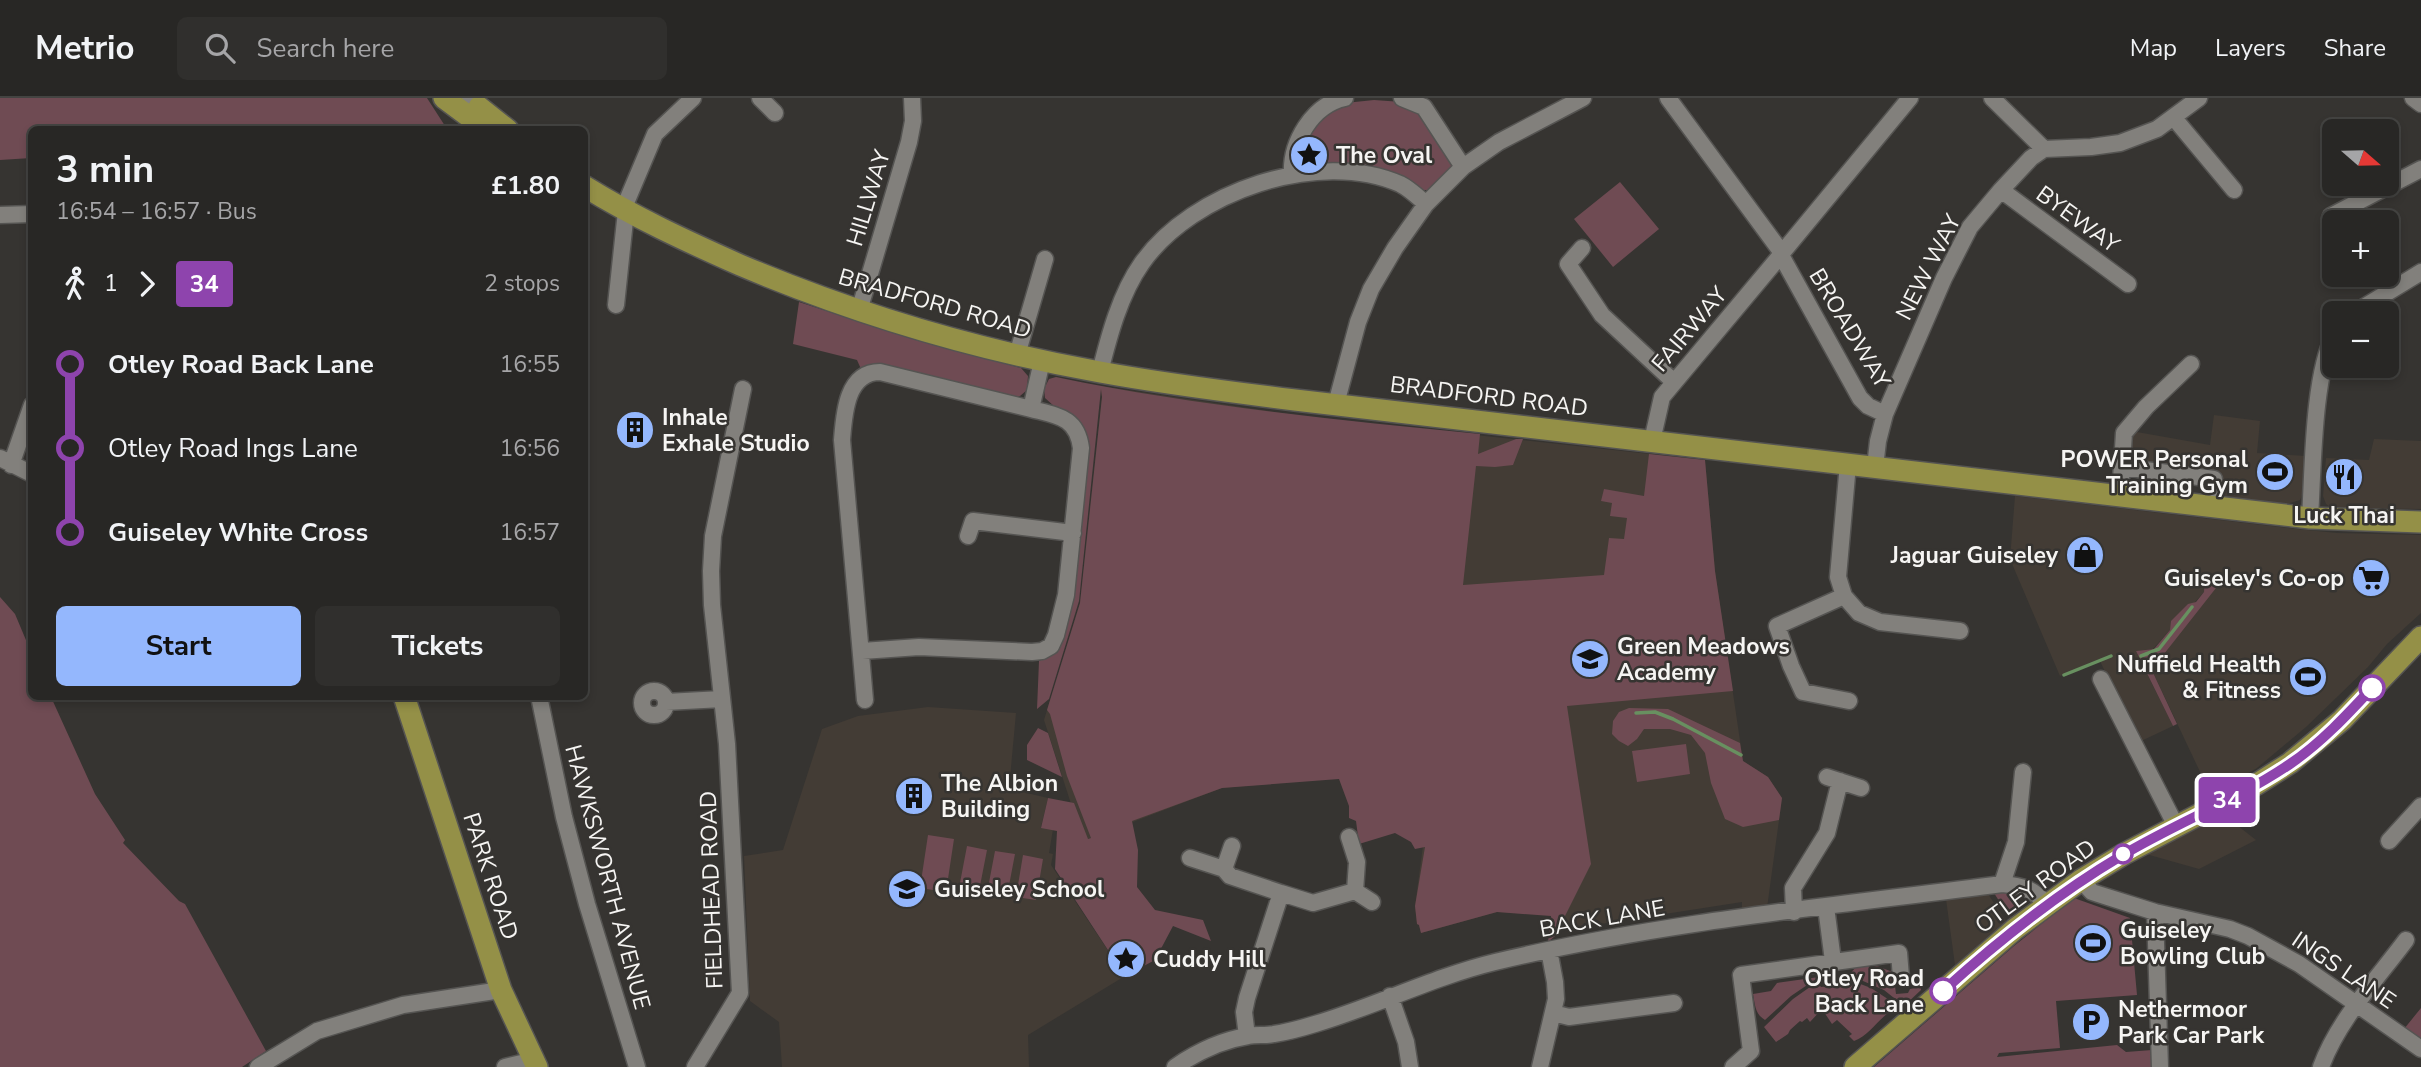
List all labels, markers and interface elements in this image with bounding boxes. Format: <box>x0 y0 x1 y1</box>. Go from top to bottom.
search box <box>177 17 667 80</box>
text: Metrio <box>35 26 135 71</box>
icon: search <box>201 29 239 67</box>
text: Search here <box>257 31 394 66</box>
text: Map <box>2130 32 2177 64</box>
text: Layers <box>2215 32 2286 64</box>
text: Share <box>2324 32 2386 64</box>
north arrow <box>2322 119 2399 196</box>
map controls <box>2322 119 2399 378</box>
place icon: The Oval <box>1288 134 1330 176</box>
place label: The Oval <box>1336 140 1433 171</box>
text: 3 min <box>56 144 154 195</box>
street label: HILLWAY <box>839 146 898 250</box>
text: £1.80 <box>491 168 560 203</box>
street label: BYEWAY <box>2030 179 2126 260</box>
text: 16:54 – 16:57 · Bus <box>56 196 257 227</box>
street label: NEW WAY <box>1889 209 1968 325</box>
button: + <box>2322 210 2399 287</box>
street label: BRADFORD ROAD <box>835 261 1035 346</box>
street label: BROADWAY <box>1802 263 1898 394</box>
icon: walk <box>56 265 94 303</box>
icon: forward <box>128 265 166 303</box>
text: 1 <box>104 268 118 299</box>
text: 34 <box>190 268 219 300</box>
text: 2 stops <box>484 268 560 299</box>
street label: FAIRWAY <box>1645 280 1734 378</box>
button: − <box>2322 301 2399 378</box>
text: Otley Road Back Lane <box>108 347 374 382</box>
text: 16:55 <box>500 349 560 380</box>
street label: BRADFORD ROAD <box>1388 369 1590 424</box>
place label: Inhale Exhale Studio <box>662 402 810 459</box>
building icon: Inhale Exhale Studio <box>614 409 656 451</box>
text: Otley Road Ings Lane <box>108 431 358 466</box>
text: 16:56 <box>500 433 560 464</box>
place label: POWER Personal Training Gym <box>2061 444 2249 501</box>
sports icon: POWER Personal Training Gym <box>2254 451 2296 493</box>
restaurant icon: Luck Thai <box>2323 456 2365 498</box>
place label: Luck Thai <box>2293 500 2395 531</box>
text: Guiseley White Cross <box>108 515 368 550</box>
text: 16:57 <box>500 517 560 548</box>
shop icon: Jaguar Guiseley <box>2064 534 2106 576</box>
place label: Jaguar Guiseley <box>1890 540 2059 571</box>
supermarket icon: Guiseley's Co-op <box>2350 557 2392 599</box>
place label: Guiseley's Co-op <box>2164 563 2344 594</box>
button: Start <box>56 606 301 686</box>
button: Tickets <box>315 606 560 686</box>
place label: Green Meadows Academy <box>1617 631 1790 688</box>
school or university icon: Green Meadows Academy <box>1569 638 1611 680</box>
place label: Nuffield Health & Fitness <box>2117 649 2281 706</box>
sports icon: Nuffield Health & Fitness <box>2287 656 2329 698</box>
unlabelled marker <box>2359 675 2385 701</box>
street label: HAWKSWORTH AVENUE <box>557 741 658 1013</box>
place label: The Albion Building <box>941 768 1058 825</box>
building icon: The Albion Building <box>893 775 935 817</box>
line badge: 34 <box>2196 777 2258 823</box>
text: 34 <box>2213 784 2241 816</box>
street label: FIELDHEAD ROAD <box>693 790 730 990</box>
street label: PARK ROAD <box>455 809 526 944</box>
street label: OTLEY ROAD <box>1969 832 2102 941</box>
unlabelled marker <box>2113 844 2133 864</box>
school or university icon: Guiseley School <box>886 868 928 910</box>
place label: Guiseley School <box>934 874 1105 905</box>
street label: BACK LANE <box>1537 892 1667 945</box>
place label: Guiseley Bowling Club <box>2120 915 2265 972</box>
sports icon: Guiseley Bowling Club <box>2072 922 2114 964</box>
street label: INGS LANE <box>2286 924 2402 1017</box>
place icon: Cuddy Hill <box>1105 938 1147 980</box>
place label: Cuddy Hill <box>1153 944 1267 975</box>
place label: Otley Road Back Lane <box>1804 963 1924 1020</box>
marker: Otley Road Back Lane <box>1930 978 1956 1004</box>
place label: Nethermoor Park Car Park <box>2118 994 2265 1051</box>
parking icon: Nethermoor Park Car Park <box>2070 1001 2112 1043</box>

